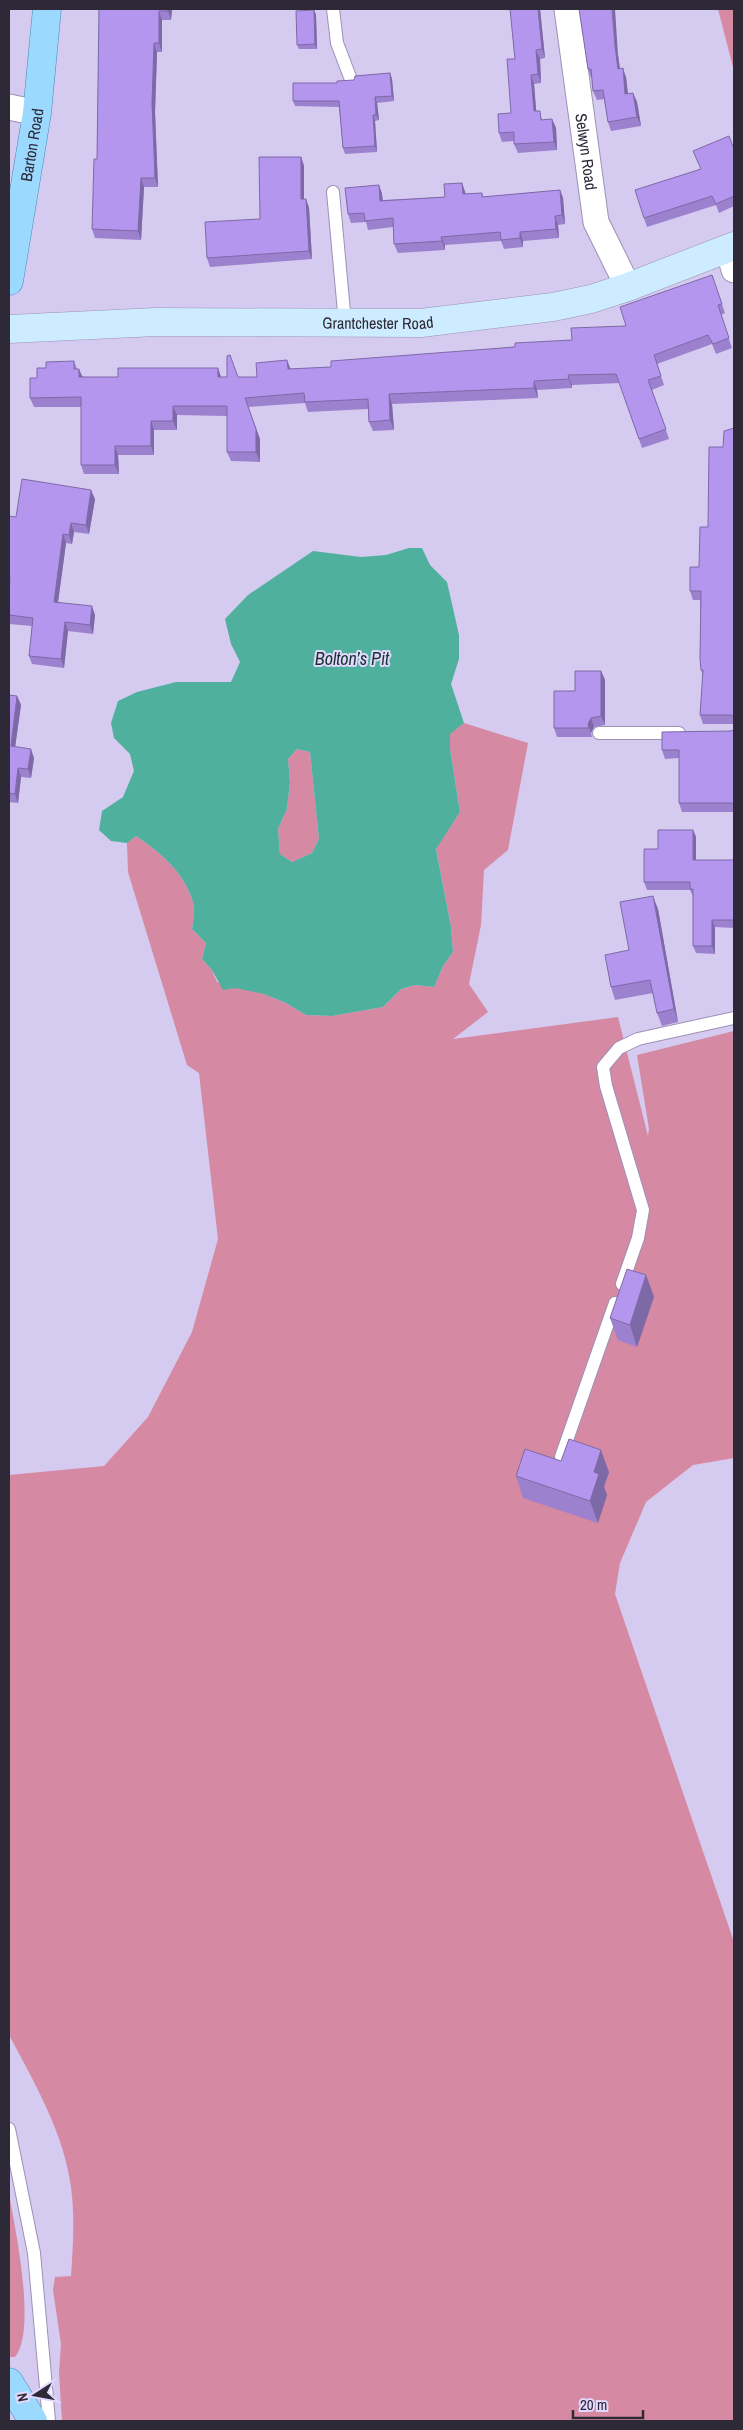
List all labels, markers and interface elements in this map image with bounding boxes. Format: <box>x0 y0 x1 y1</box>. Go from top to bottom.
street label: Barton Road <box>15 107 48 183</box>
street label: Selwyn Road <box>570 112 603 191</box>
street label: Grantchester Road <box>322 311 435 334</box>
water label: Bolton’s Pit <box>315 646 390 671</box>
north arrow <box>10 2370 60 2420</box>
scale bar <box>573 2388 643 2420</box>
text: N <box>13 2392 32 2403</box>
text: 20 m <box>580 2394 607 2415</box>

